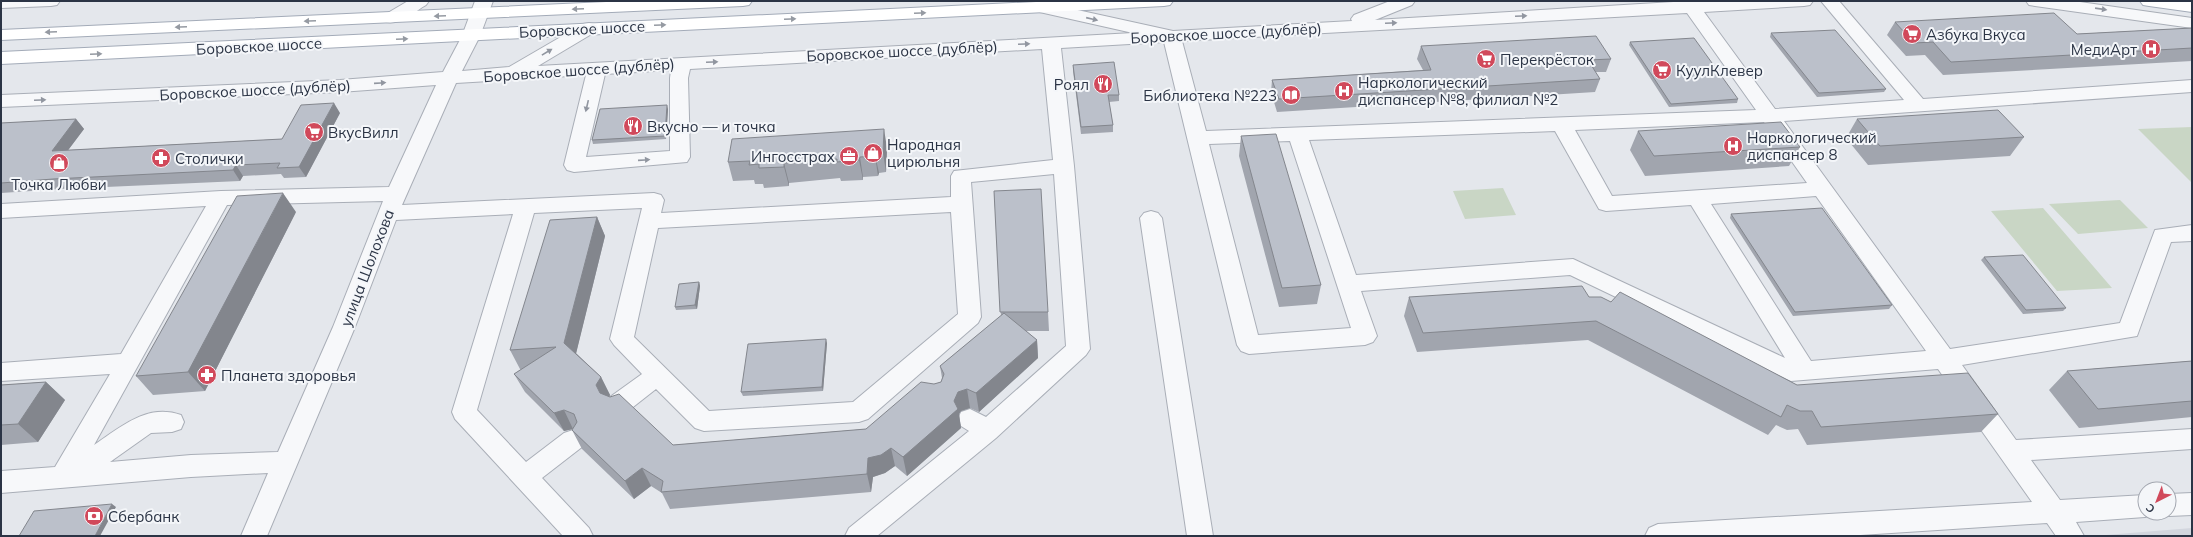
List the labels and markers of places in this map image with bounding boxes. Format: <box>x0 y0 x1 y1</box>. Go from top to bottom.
supermarket icon: Азбука Вкуса <box>1901 23 1923 45</box>
place label: Азбука Вкуса <box>1926 25 2026 44</box>
hospital icon: МедиАрт <box>2140 38 2162 60</box>
place label: МедиАрт <box>2071 40 2137 59</box>
supermarket icon: Перекрёсток <box>1475 48 1497 70</box>
place label: Перекрёсток <box>1500 50 1595 69</box>
supermarket icon: КуулКлевер <box>1651 59 1673 81</box>
place label: КуулКлевер <box>1676 61 1763 80</box>
restaurant icon: Роял <box>1092 73 1114 95</box>
place label: Наркологический диспансер №8, филиал №2 <box>1358 73 1558 109</box>
place label: Роял <box>1054 75 1089 94</box>
hospital icon: Наркологический диспансер №8, филиал №2 <box>1333 80 1355 102</box>
library icon: Библиотека №223 <box>1280 84 1302 106</box>
place label: Библиотека №223 <box>1143 86 1277 105</box>
restaurant icon: Вкусно — и точка <box>622 115 644 137</box>
place label: Вкусно — и точка <box>647 117 776 136</box>
supermarket icon: ВкусВилл <box>303 121 325 143</box>
place label: ВкусВилл <box>328 123 399 142</box>
place label: Наркологический диспансер 8 <box>1747 128 1877 164</box>
place label: Народная цирюльня <box>887 135 961 171</box>
hospital icon: Наркологический диспансер 8 <box>1722 135 1744 157</box>
shop icon: Народная цирюльня <box>862 142 884 164</box>
office icon: Ингосстрах <box>838 145 860 167</box>
pharmacy icon: Столички <box>150 147 172 169</box>
place label: Ингосстрах <box>751 147 835 166</box>
place label: Столички <box>175 149 244 168</box>
shop icon: Точка Любви <box>48 152 70 174</box>
place label: Точка Любви <box>11 175 107 194</box>
pharmacy icon: Планета здоровья <box>196 364 218 386</box>
place label: Планета здоровья <box>221 366 356 385</box>
bank icon: Сбербанк <box>83 505 105 527</box>
place label: Сбербанк <box>108 507 180 526</box>

